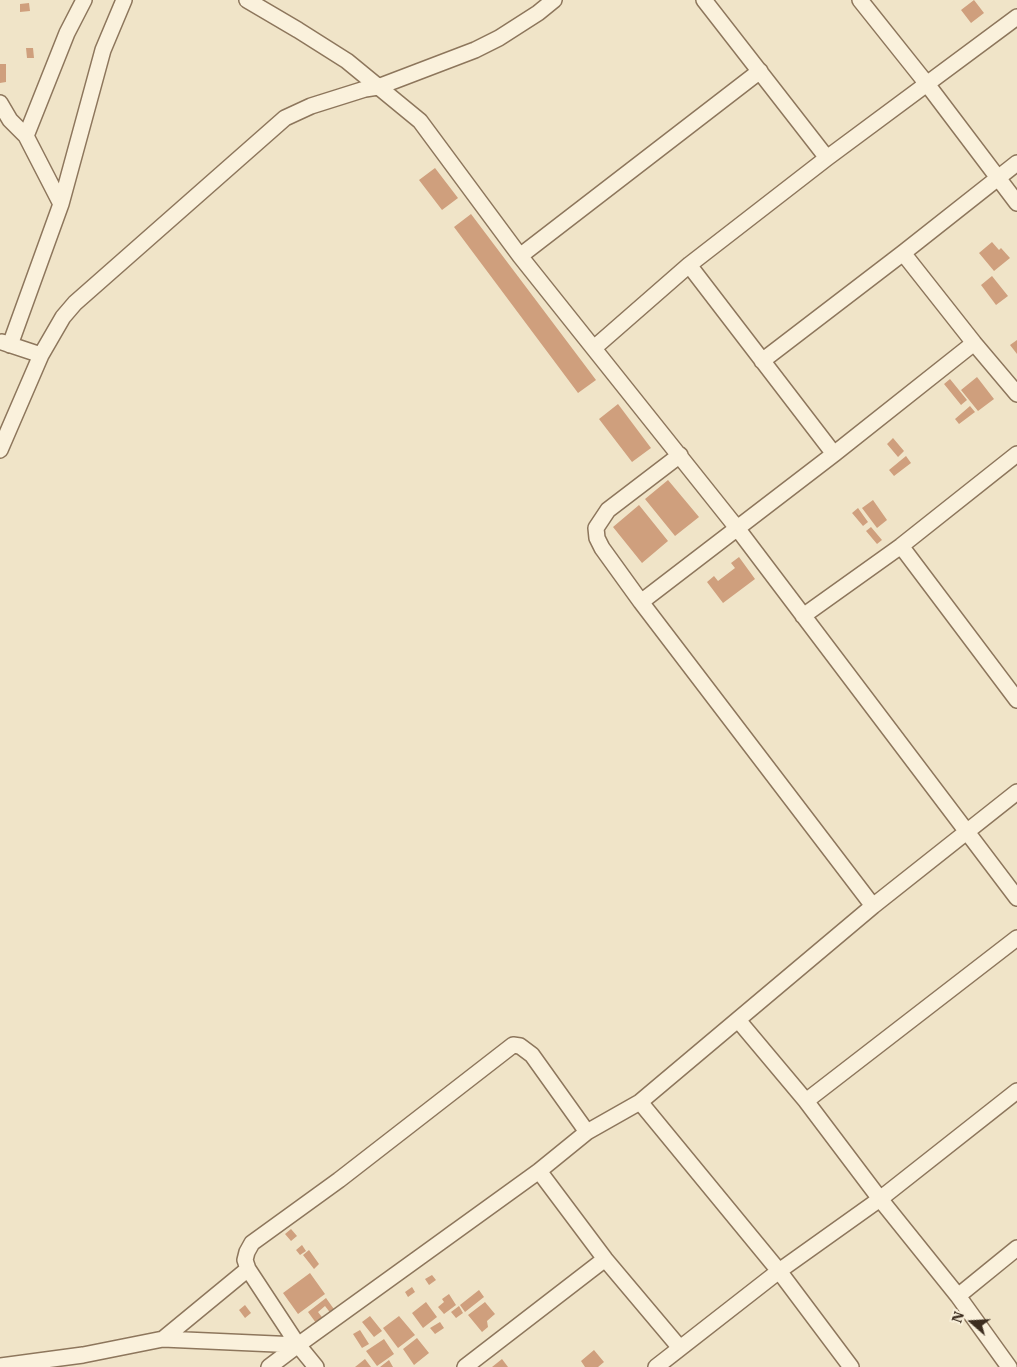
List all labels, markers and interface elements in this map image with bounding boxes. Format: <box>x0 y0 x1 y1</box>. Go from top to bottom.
north arrow <box>947 1297 997 1347</box>
text: N <box>948 1309 968 1325</box>

